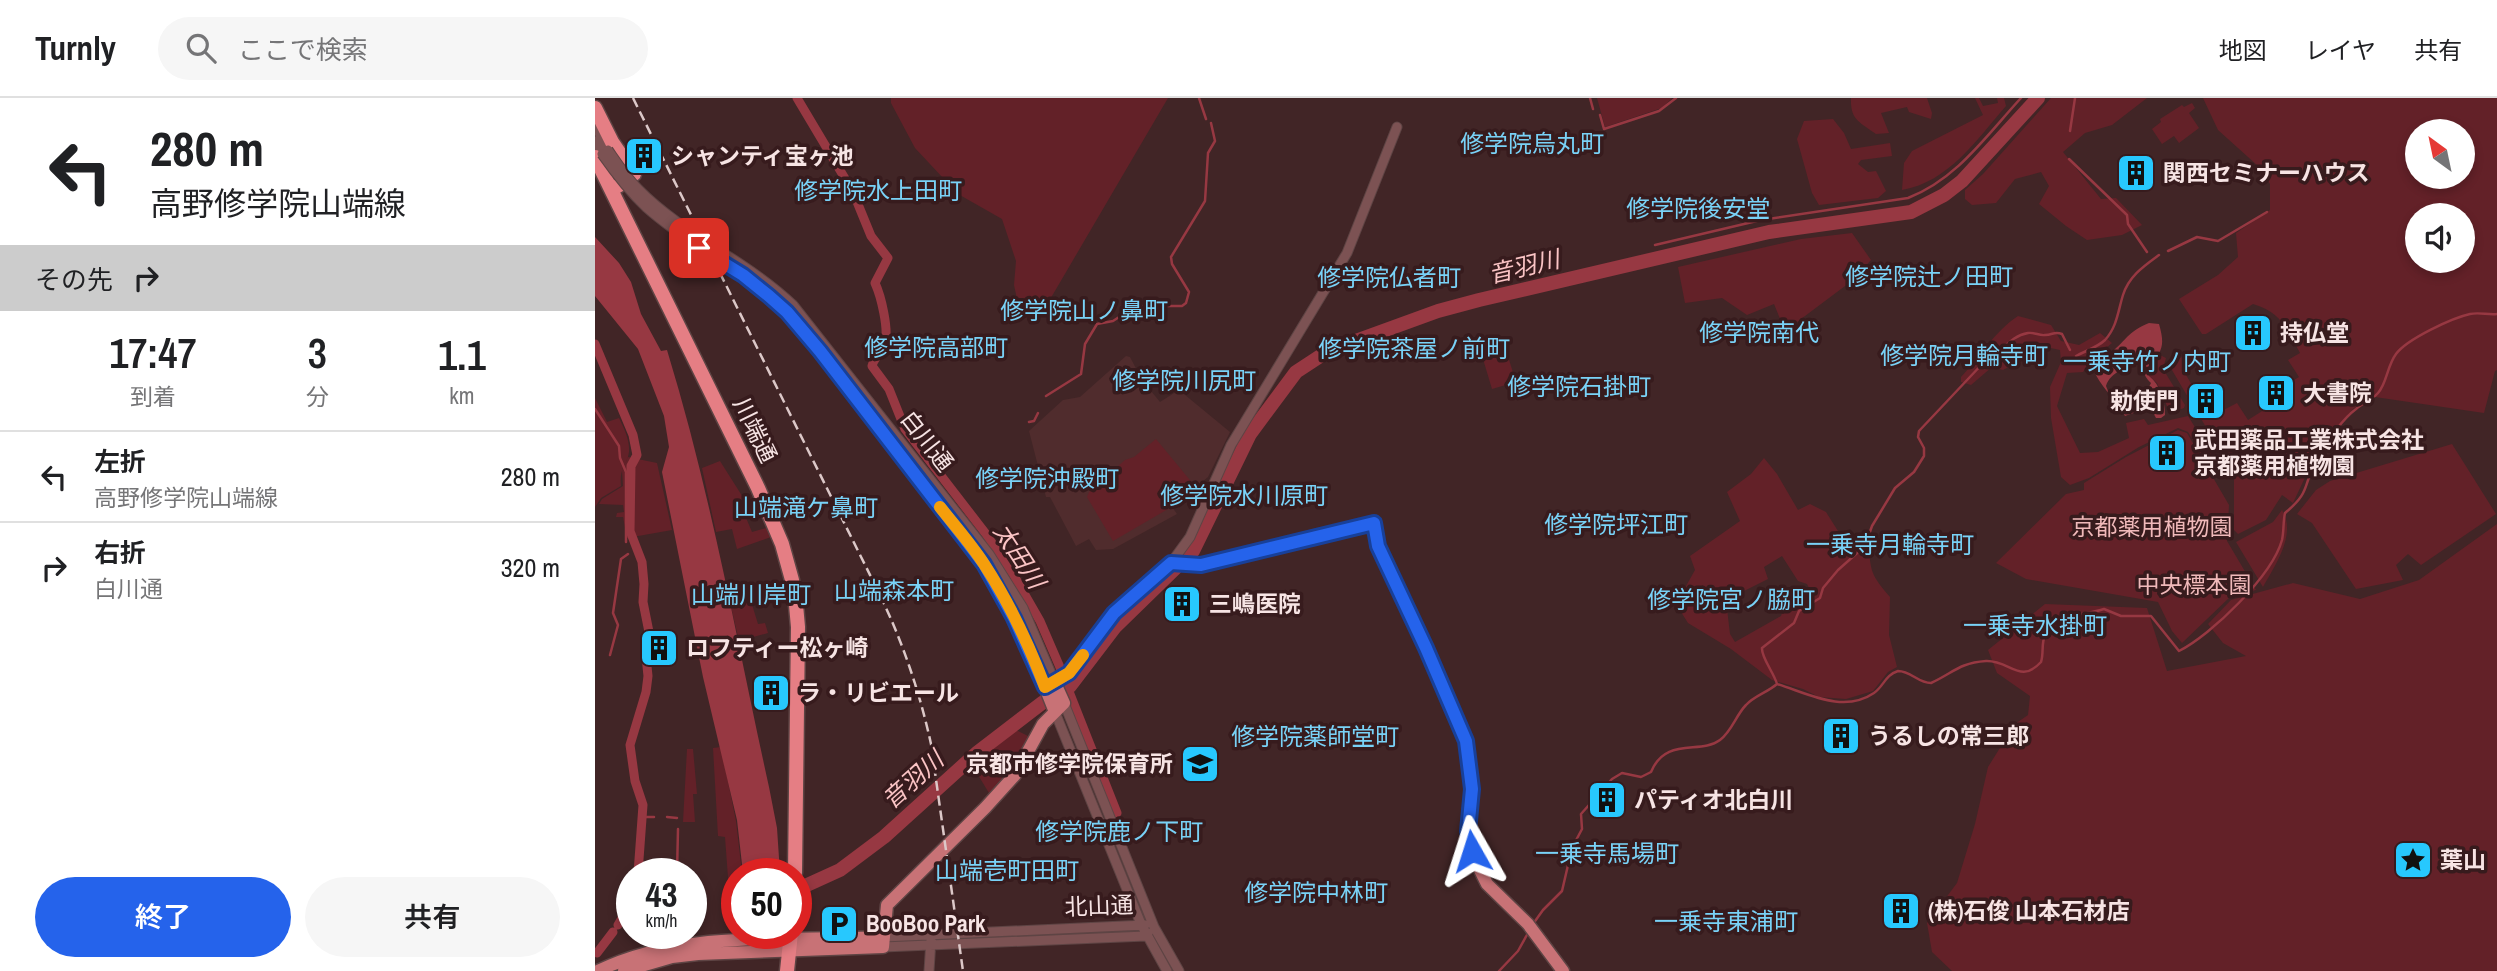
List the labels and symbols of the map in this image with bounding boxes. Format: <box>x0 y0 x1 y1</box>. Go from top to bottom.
north arrow <box>2405 119 2475 189</box>
district label: 修学院烏丸町 <box>1460 127 1604 159</box>
building icon: シャンティ宝ヶ池 <box>623 135 665 177</box>
place label: シャンティ宝ヶ池 <box>671 140 854 171</box>
building icon: 関西セミナーハウス <box>2115 152 2157 194</box>
place label: 関西セミナーハウス <box>2163 157 2370 188</box>
district label: 修学院水上田町 <box>794 174 962 206</box>
district label: 修学院後安堂 <box>1626 192 1770 224</box>
pin <box>669 218 729 278</box>
water label: 音羽川 <box>1485 242 1565 290</box>
district label: 修学院辻ノ田町 <box>1845 260 2013 292</box>
district label: 修学院仏者町 <box>1317 261 1461 293</box>
district label: 修学院山ノ鼻町 <box>1000 294 1168 326</box>
building icon: 持仏堂 <box>2232 312 2274 354</box>
district label: 修学院南代 <box>1699 316 1819 348</box>
place label: 持仏堂 <box>2280 317 2349 348</box>
district label: 修学院高部町 <box>864 331 1008 363</box>
district label: 修学院茶屋ノ前町 <box>1318 332 1510 364</box>
district label: 修学院月輪寺町 <box>1880 339 2048 371</box>
district label: 一乗寺竹ノ内町 <box>2063 345 2231 377</box>
district label: 修学院川尻町 <box>1112 364 1256 396</box>
district label: 修学院石掛町 <box>1507 370 1651 402</box>
building icon: 大書院 <box>2255 372 2297 414</box>
place label: 大書院 <box>2303 377 2372 408</box>
building icon: 勅使門 <box>2185 380 2227 422</box>
place label: 勅使門 <box>2110 385 2179 416</box>
street label: 川端通 <box>726 392 785 468</box>
street label: 白川通 <box>894 404 961 477</box>
place label: 武田薬品工業株式会社 京都薬用植物園 <box>2194 424 2424 481</box>
building icon: 武田薬品工業株式会社 京都薬用植物園 <box>2146 432 2188 474</box>
district label: 修学院沖殿町 <box>975 462 1119 494</box>
district label: 修学院水川原町 <box>1160 479 1328 511</box>
district label: 山端滝ケ鼻町 <box>734 491 878 523</box>
district label: 修学院坪江町 <box>1544 508 1688 540</box>
park label: 京都薬用植物園 <box>2072 511 2233 542</box>
water label: 太田川 <box>987 517 1054 597</box>
district label: 一乗寺月輪寺町 <box>1806 528 1974 560</box>
park label: 中央標本園 <box>2137 569 2252 600</box>
district label: 山端森本町 <box>834 574 954 606</box>
district label: 山端川岸町 <box>691 578 811 610</box>
building icon: 三嶋医院 <box>1161 583 1203 625</box>
district label: 修学院宮ノ脇町 <box>1647 583 1815 615</box>
place label: 三嶋医院 <box>1209 588 1301 619</box>
district label: 一乗寺水掛町 <box>1963 609 2107 641</box>
building icon: ロフティー松ヶ崎 <box>638 627 680 669</box>
place label: ロフティー松ヶ崎 <box>686 632 869 663</box>
building icon: ラ・リビエール <box>750 672 792 714</box>
place label: ラ・リビエール <box>798 677 959 708</box>
building icon: うるしの常三郎 <box>1820 715 1862 757</box>
district label: 修学院薬師堂町 <box>1231 720 1399 752</box>
place label: うるしの常三郎 <box>1868 720 2029 751</box>
water label: 音羽川 <box>875 741 952 815</box>
school or university icon: 京都市修学院保育所 <box>1179 743 1221 785</box>
place label: 京都市修学院保育所 <box>966 748 1173 779</box>
building icon: パティオ北白川 <box>1586 779 1628 821</box>
place label: パティオ北白川 <box>1634 784 1794 815</box>
position arrow <box>1435 814 1509 888</box>
district label: 修学院鹿ノ下町 <box>1035 815 1203 847</box>
district label: 一乗寺馬場町 <box>1535 837 1679 869</box>
place icon: 葉山 <box>2392 839 2434 881</box>
place label: 葉山 <box>2440 844 2486 875</box>
district label: 山端壱町田町 <box>935 854 1079 886</box>
speed limit sign: 50 <box>721 858 812 949</box>
district label: 修学院中林町 <box>1244 876 1388 908</box>
street label: 北山通 <box>1064 889 1134 922</box>
building icon: (株)石俊 山本石材店 <box>1880 890 1922 932</box>
place label: (株)石俊 山本石材店 <box>1928 895 2130 926</box>
parking icon: BooBoo Park <box>818 903 860 945</box>
district label: 一乗寺東浦町 <box>1654 905 1798 937</box>
place label: BooBoo Park <box>866 908 986 939</box>

